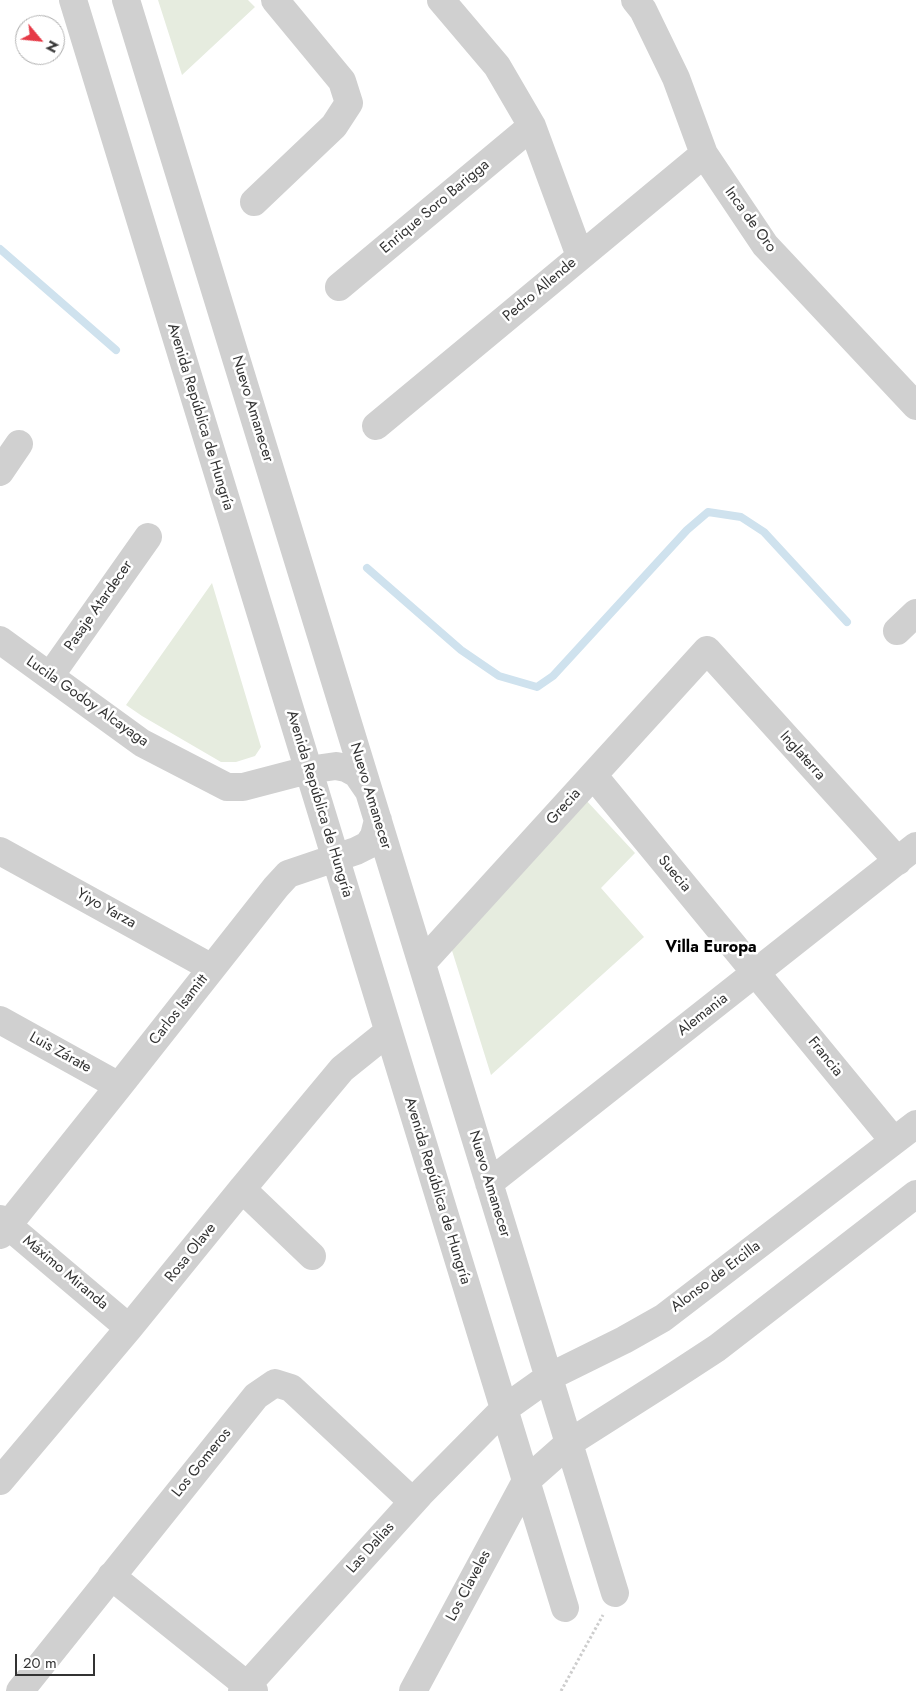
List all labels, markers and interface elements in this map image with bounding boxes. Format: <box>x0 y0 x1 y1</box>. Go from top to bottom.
north arrow <box>15 15 65 65</box>
text: N <box>41 37 64 56</box>
street label: Enrique Soro Barigga <box>377 156 493 258</box>
street label: Inca de Oro <box>720 184 780 256</box>
street label: Pedro Allende <box>500 254 580 326</box>
street label: Avenida República de Hungría <box>163 321 237 513</box>
street label: Nuevo Amanecer <box>227 354 277 464</box>
street label: Pasaje Atardecer <box>61 557 137 655</box>
street label: Lucila Godoy Alcayaga <box>22 653 152 751</box>
street label: Avenida República de Hungría <box>282 708 356 900</box>
street label: Inglaterra <box>775 728 829 784</box>
street label: Nuevo Amanecer <box>345 741 395 851</box>
street label: Grecia <box>543 785 585 829</box>
street label: Suecia <box>654 852 694 896</box>
street label: Yiyo Yarza <box>73 885 139 933</box>
district label: Villa Europa <box>665 938 757 958</box>
street label: Carlos Isamitt <box>146 971 212 1049</box>
street label: Alemania <box>674 990 732 1040</box>
street label: Luis Zárate <box>26 1029 94 1077</box>
street label: Francia <box>804 1034 846 1080</box>
street label: Avenida República de Hungría <box>400 1095 474 1287</box>
street label: Nuevo Amanecer <box>464 1129 514 1239</box>
street label: Rosa Olave <box>162 1220 220 1286</box>
street label: Máximo Miranda <box>19 1232 111 1314</box>
street label: Alonso de Ercilla <box>668 1238 764 1316</box>
street label: Los Gomeros <box>169 1425 235 1501</box>
street label: Las Dalias <box>343 1519 399 1577</box>
street label: Los Claveles <box>443 1547 495 1625</box>
scale bar <box>18 1644 98 1676</box>
text: 20 m <box>23 1652 57 1674</box>

